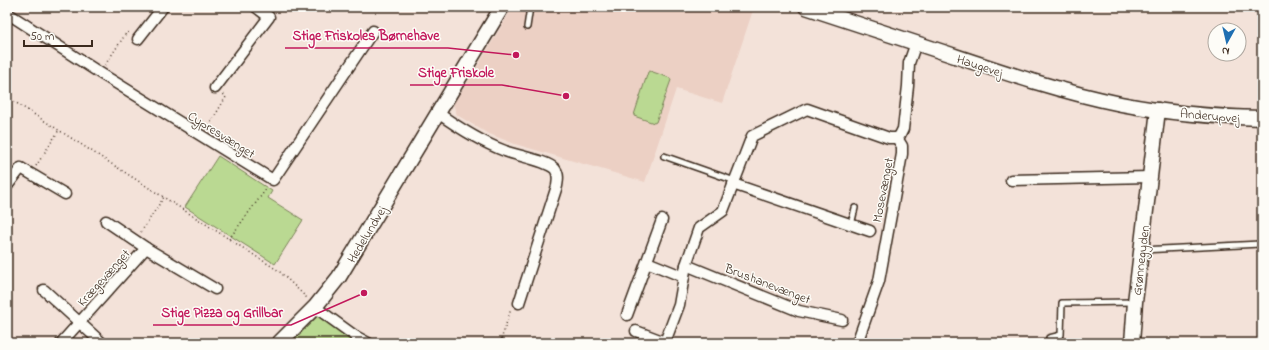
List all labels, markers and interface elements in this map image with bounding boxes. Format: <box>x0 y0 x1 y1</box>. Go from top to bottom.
scale bar <box>24 22 92 48</box>
callout: Stige Friskoles Børnehave <box>285 22 448 48</box>
north arrow <box>1207 22 1247 62</box>
text: Stige Friskoles Børnehave <box>293 26 440 49</box>
text: 50 m <box>30 28 54 46</box>
text: N <box>1221 42 1231 59</box>
street label: Haugevej <box>954 50 1005 84</box>
callout: Stige Friskole <box>410 59 502 85</box>
text: Stige Friskole <box>418 63 495 86</box>
street label: Anderupvej <box>1179 104 1241 129</box>
street label: Cypresvænget <box>183 107 259 165</box>
street label: Mosevænget <box>868 156 900 224</box>
street label: Hedelundvej <box>343 202 392 267</box>
street label: Grønnegyden <box>1128 224 1156 296</box>
street label: Krægevænget <box>73 245 136 312</box>
street label: Brushanevænget <box>720 259 814 311</box>
callout: Stige Pizza og Grillbar <box>153 299 291 325</box>
text: Stige Pizza og Grillbar <box>161 303 283 326</box>

